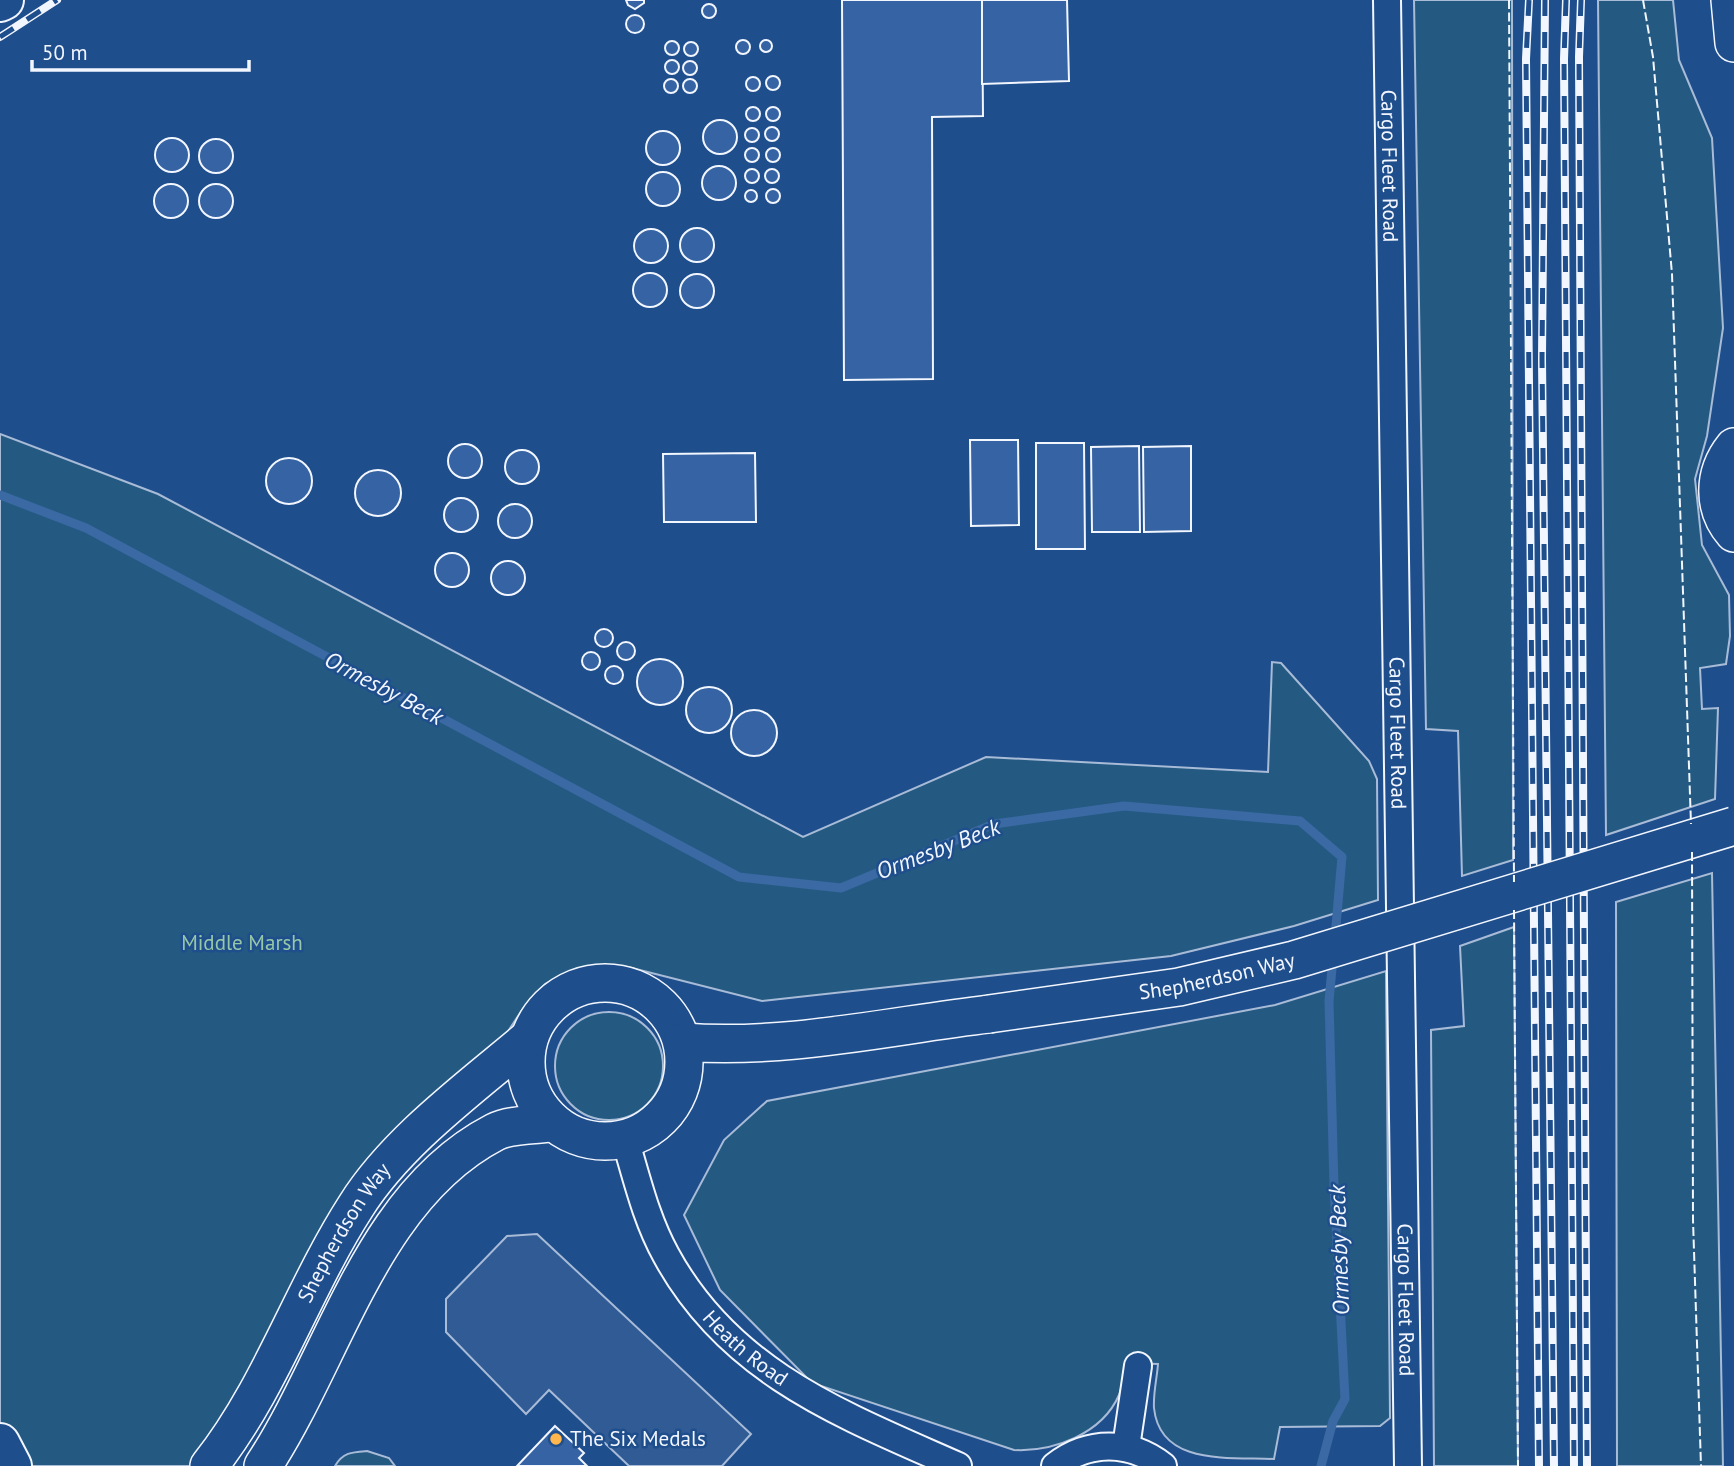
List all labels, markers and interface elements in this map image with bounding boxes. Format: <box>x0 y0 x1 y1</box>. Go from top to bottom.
scale bar <box>32 28 248 72</box>
text: 50 m <box>42 39 88 66</box>
street label: Cargo Fleet Road <box>1375 89 1404 243</box>
water label: Ormesby Beck <box>320 644 450 732</box>
street label: Cargo Fleet Road <box>1383 656 1413 809</box>
water label: Ormesby Beck <box>872 811 1005 885</box>
park label: Middle Marsh <box>181 929 303 956</box>
street label: Shepherdson Way <box>1137 946 1298 1006</box>
street label: Shepherdson Way <box>291 1157 396 1307</box>
water label: Ormesby Beck <box>1322 1183 1355 1316</box>
street label: Cargo Fleet Road <box>1392 1223 1421 1376</box>
street label: Heath Road <box>697 1304 793 1392</box>
place label: The Six Medals <box>570 1425 706 1452</box>
marker: The Six Medals <box>548 1431 564 1447</box>

